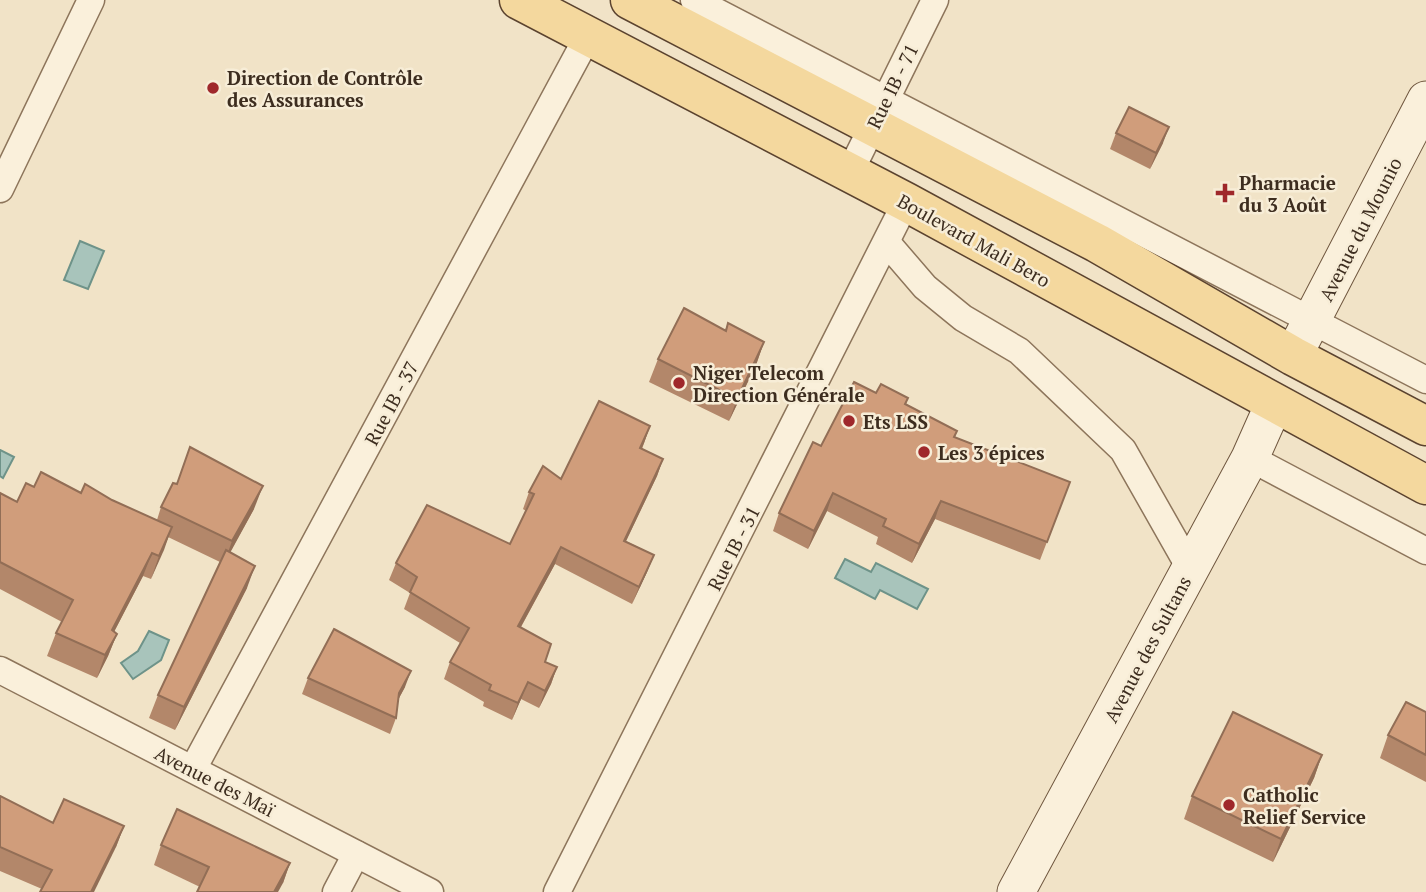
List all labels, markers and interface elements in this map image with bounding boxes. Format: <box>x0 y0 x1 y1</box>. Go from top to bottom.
street label: Rue IB - 71 <box>861 39 923 133</box>
place label: Direction de Contrôle des Assurances <box>227 65 423 112</box>
marker: Direction de Contrôle des Assurances <box>205 80 221 96</box>
street label: Avenue du Mounio <box>1313 153 1407 305</box>
place label: Pharmacie du 3 Août <box>1239 170 1336 217</box>
marker: Pharmacie du 3 Août <box>1217 185 1233 201</box>
street label: Boulevard Mali Bero <box>893 188 1055 292</box>
street label: Rue IB - 37 <box>358 357 424 449</box>
place label: Niger Telecom Direction Générale <box>693 360 865 407</box>
marker: Niger Telecom Direction Générale <box>671 375 687 391</box>
place label: Ets LSS <box>863 409 928 434</box>
marker: Ets LSS <box>841 413 857 429</box>
place label: Les 3 épices <box>938 440 1045 465</box>
marker: Les 3 épices <box>916 444 932 460</box>
street label: Rue IB - 31 <box>701 502 765 594</box>
street label: Avenue des Sultans <box>1098 571 1196 727</box>
street label: Avenue des Maï <box>151 740 280 822</box>
place label: Catholic Relief Service <box>1243 782 1366 829</box>
marker: Catholic Relief Service <box>1221 797 1237 813</box>

